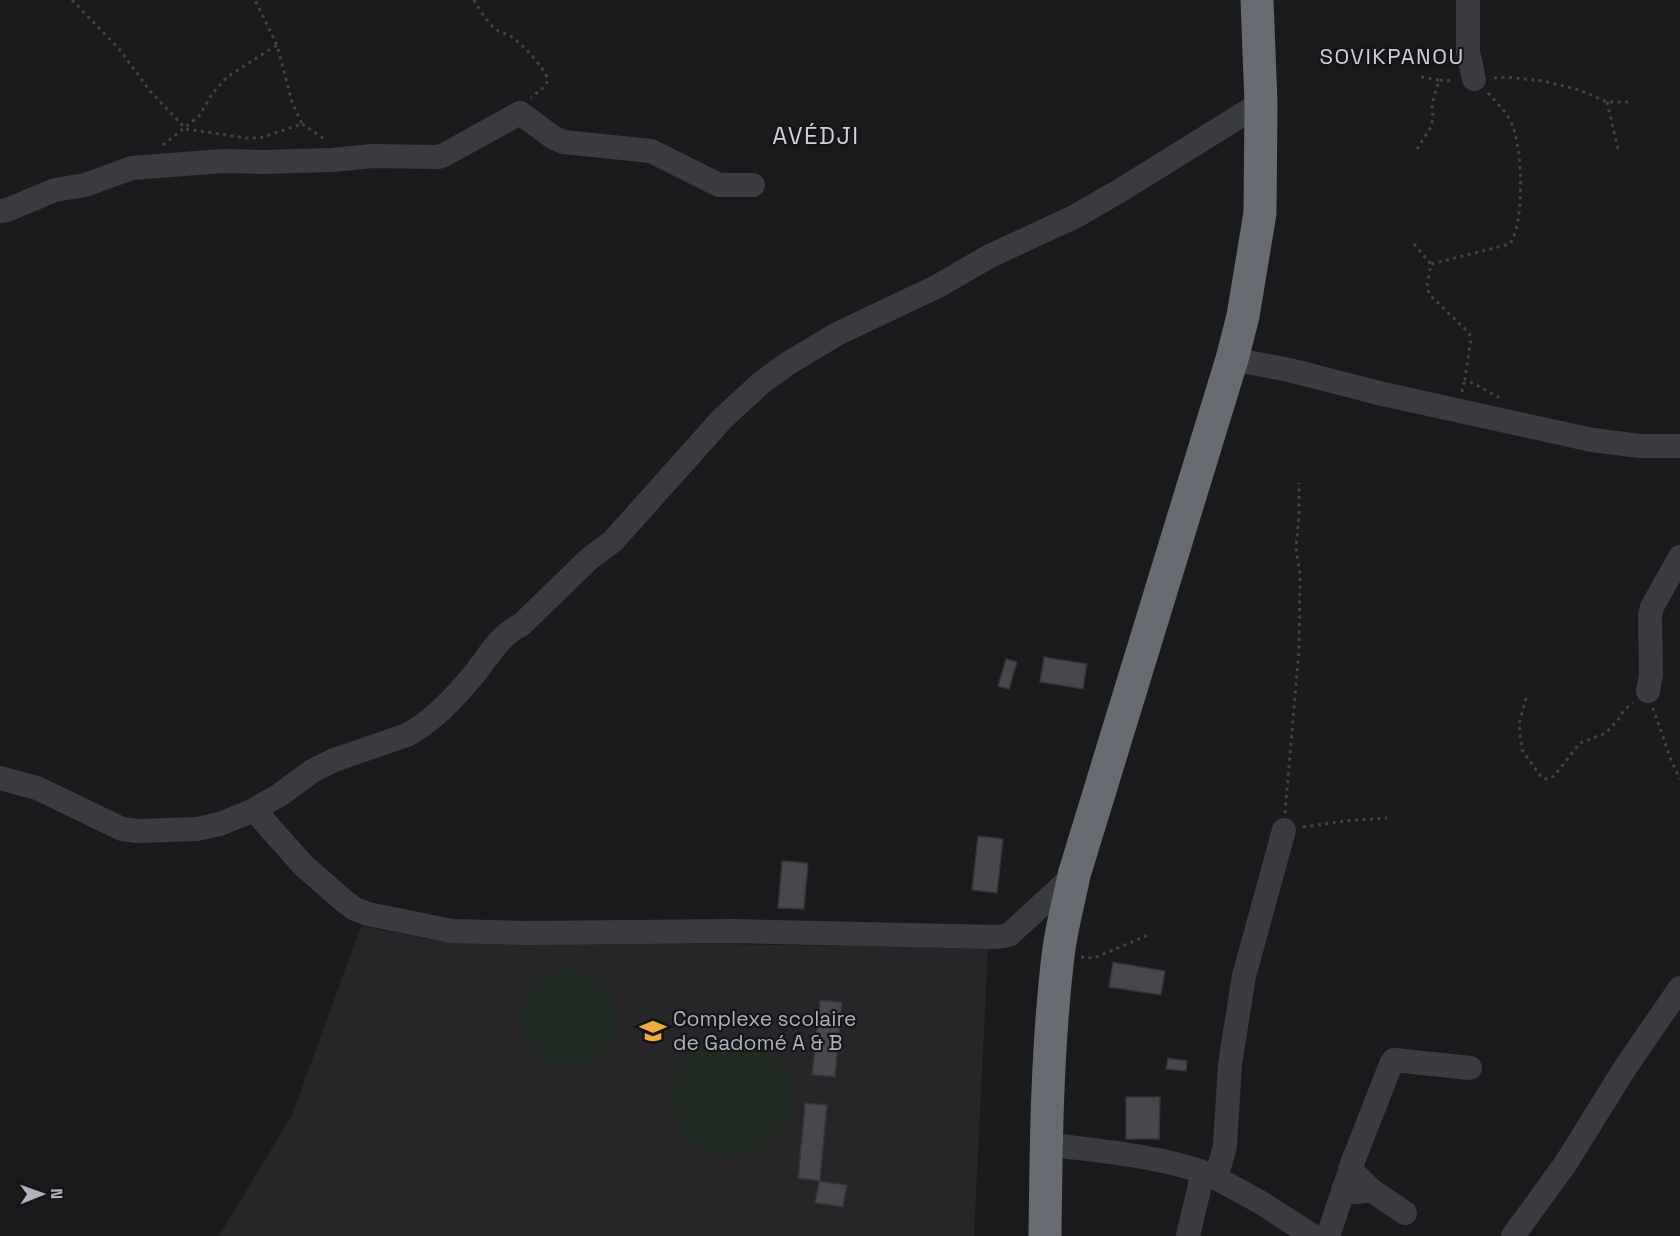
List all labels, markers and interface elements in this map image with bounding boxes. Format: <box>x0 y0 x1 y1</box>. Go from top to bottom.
district label: SOVIKPANOU <box>1319 42 1465 70</box>
district label: AVÉDJI <box>772 120 860 151</box>
place label: Complexe scolaire de Gadomé A & B <box>673 1005 856 1056</box>
school or university icon: Complexe scolaire de Gadomé A & B <box>638 1016 668 1046</box>
north arrow <box>12 1164 72 1224</box>
text: N <box>46 1188 67 1199</box>

